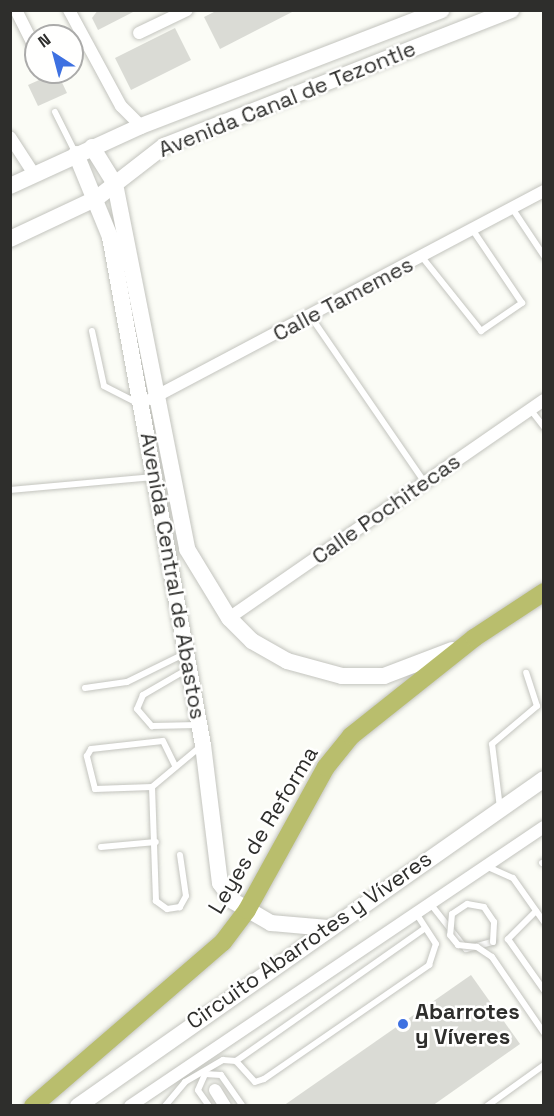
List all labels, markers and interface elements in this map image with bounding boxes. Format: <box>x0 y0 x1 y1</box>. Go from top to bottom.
north arrow <box>24 24 84 84</box>
text: N <box>34 29 55 52</box>
street label: Avenida Canal de Tezontle <box>154 35 420 163</box>
street label: Calle Tamemes <box>268 251 418 347</box>
street label: Avenida Central de Abastos <box>135 430 211 722</box>
street label: Calle Pochitecas <box>307 448 465 570</box>
street label: Leyes de Reforma <box>203 741 323 919</box>
street label: Circuito Abarrotes y Víveres <box>181 845 437 1035</box>
place label: Abarrotes y Víveres <box>415 998 520 1050</box>
marker: Abarrotes y Víveres <box>396 1017 410 1031</box>

